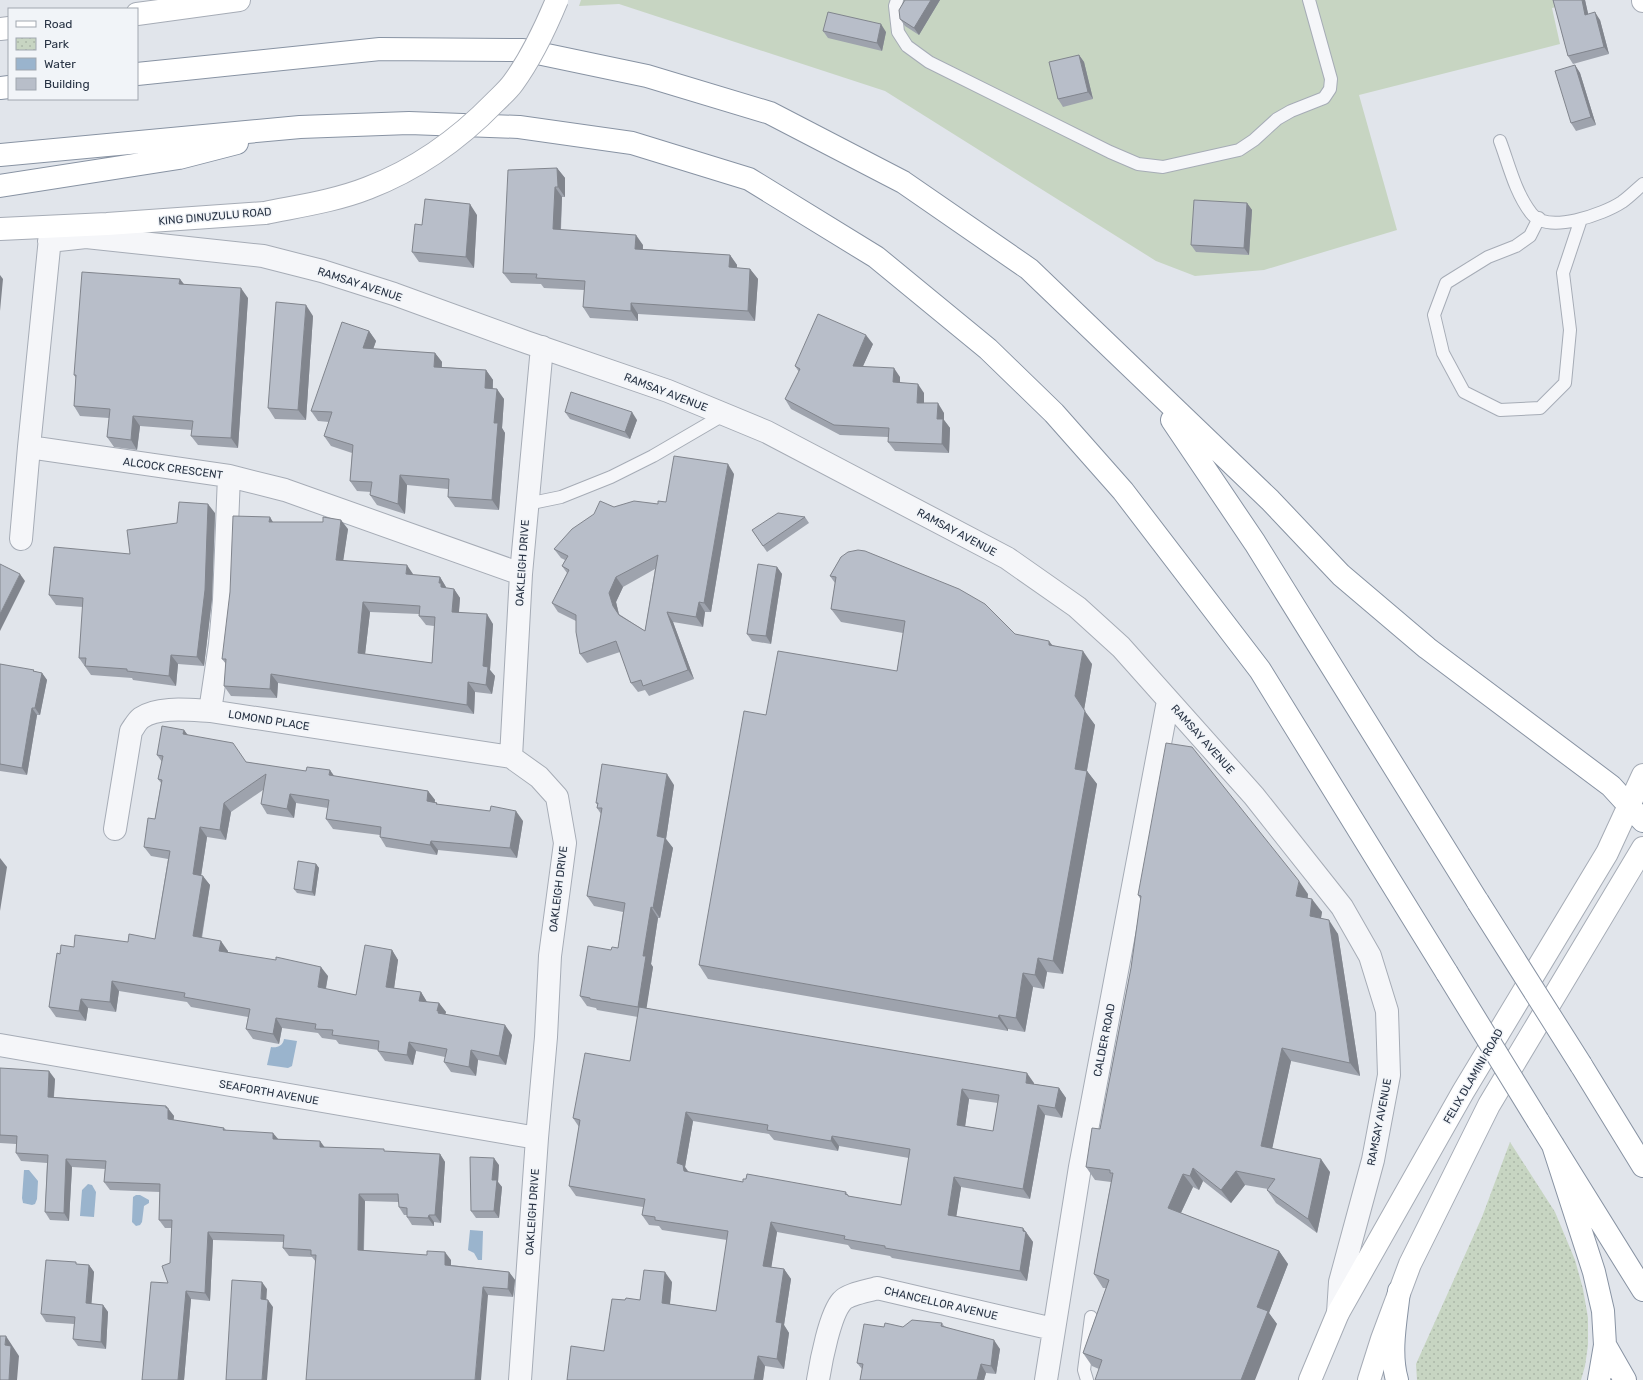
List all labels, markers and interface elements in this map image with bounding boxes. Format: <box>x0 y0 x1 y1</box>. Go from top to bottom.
legend <box>8 8 138 100</box>
text: Road <box>44 17 72 31</box>
text: Park <box>44 37 70 51</box>
text: Water <box>44 57 76 71</box>
text: Building <box>44 77 90 91</box>
street label: KING DINUZULU ROAD <box>158 205 272 228</box>
street label: RAMSAY AVENUE <box>316 265 404 304</box>
street label: RAMSAY AVENUE <box>622 371 710 415</box>
street label: ALCOCK CRESCENT <box>122 455 224 482</box>
street label: RAMSAY AVENUE <box>915 506 999 559</box>
street label: OAKLEIGH DRIVE <box>513 519 532 607</box>
street label: RAMSAY AVENUE <box>1168 702 1237 777</box>
street label: LOMOND PLACE <box>227 708 311 733</box>
street label: OAKLEIGH DRIVE <box>547 845 570 933</box>
street label: CALDER ROAD <box>1091 1002 1118 1078</box>
street label: FELIX DLAMINI ROAD <box>1441 1026 1506 1126</box>
street label: SEAFORTH AVENUE <box>218 1077 320 1108</box>
street label: RAMSAY AVENUE <box>1365 1077 1394 1167</box>
street label: OAKLEIGH DRIVE <box>523 1168 542 1256</box>
street label: CHANCELLOR AVENUE <box>883 1284 999 1323</box>

